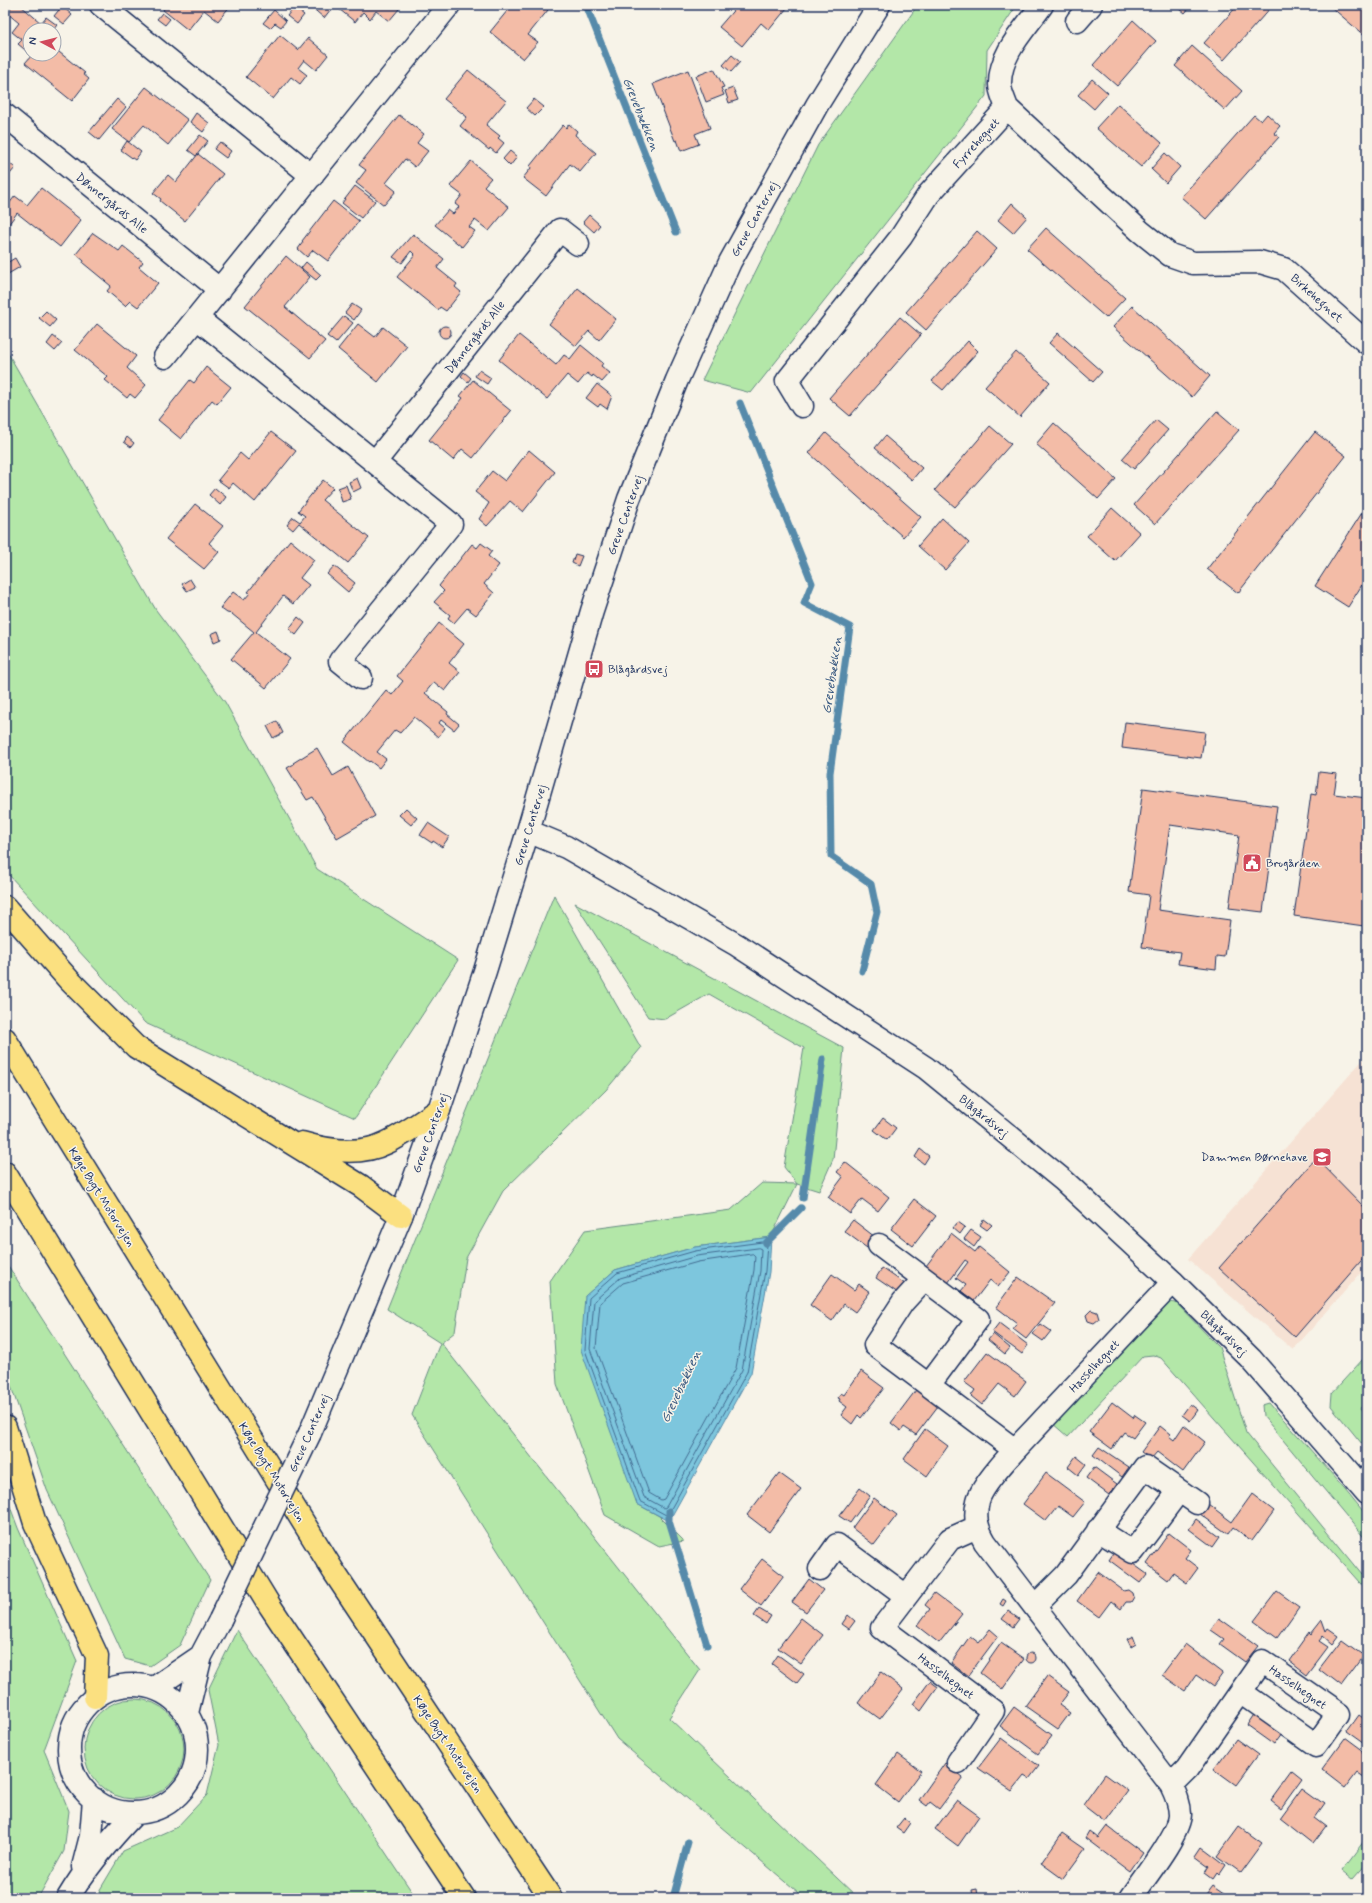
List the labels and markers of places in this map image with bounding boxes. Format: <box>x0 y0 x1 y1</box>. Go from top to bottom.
bus stop icon: Blågårdsvej <box>583 658 605 680</box>
place label: Blågårdsvej <box>608 662 668 678</box>
public building icon: Brogården <box>1241 852 1263 874</box>
place label: Brogården <box>1266 856 1321 872</box>
school or university icon: Dammen Børnehave <box>1311 1146 1333 1168</box>
place label: Dammen Børnehave <box>1201 1150 1308 1166</box>

